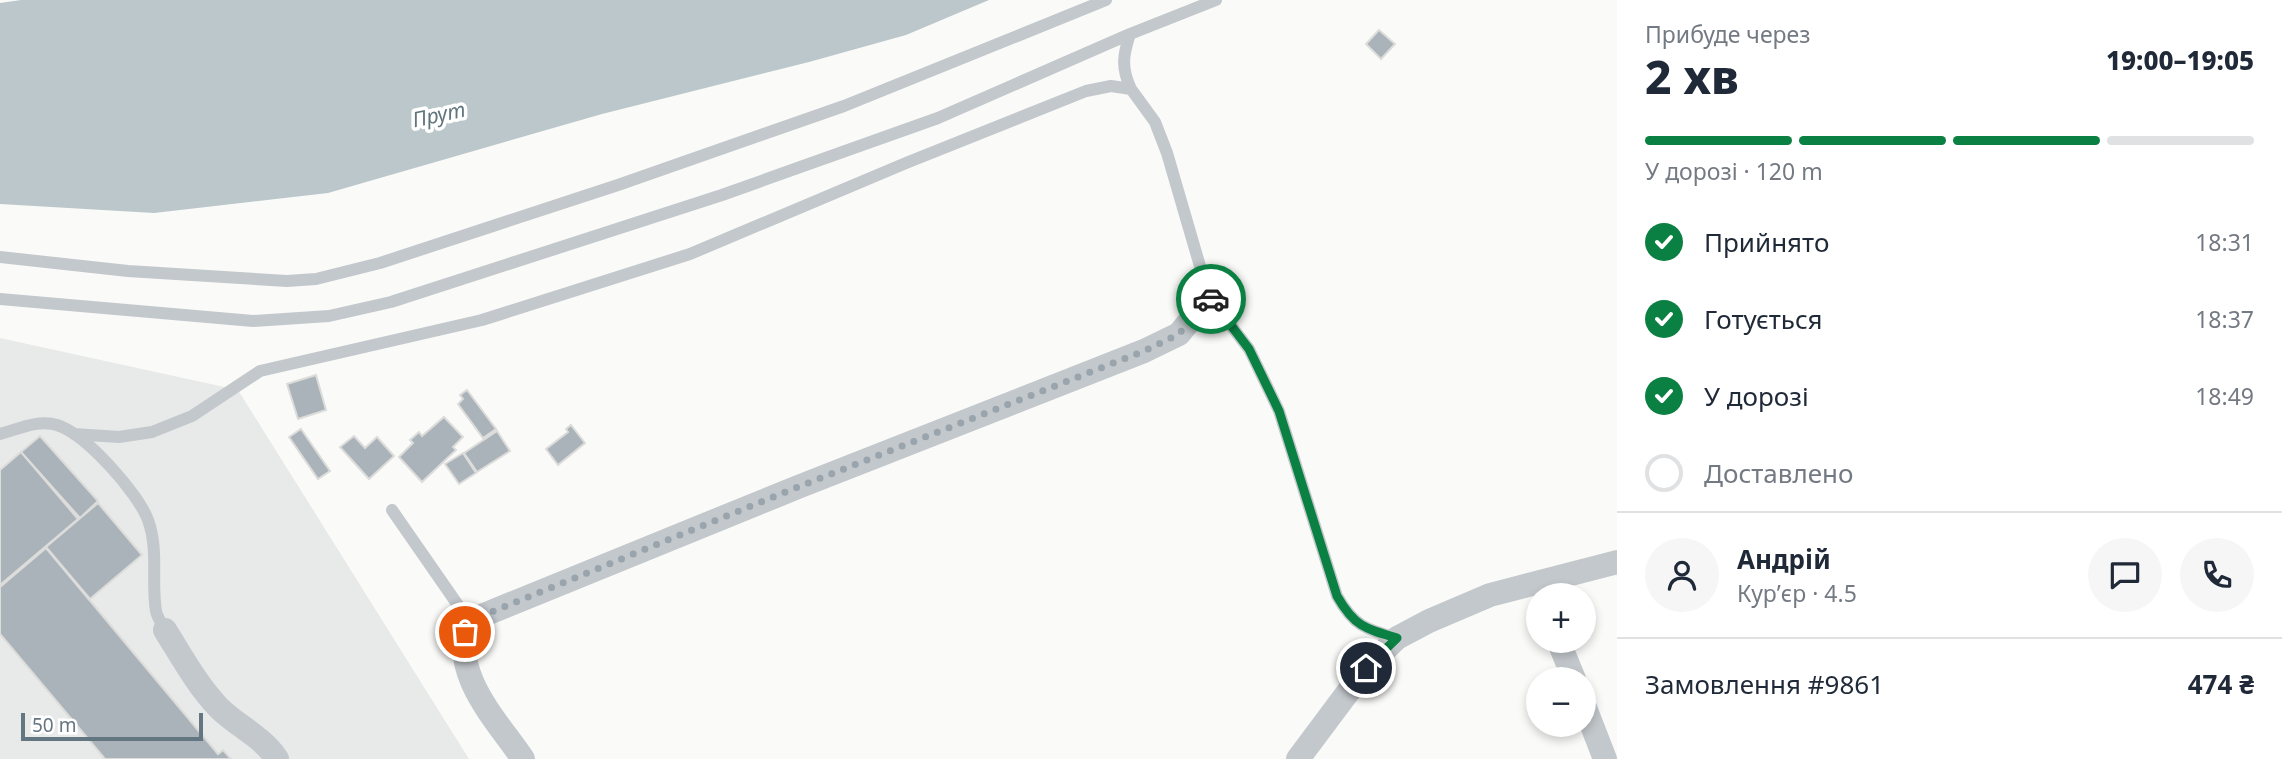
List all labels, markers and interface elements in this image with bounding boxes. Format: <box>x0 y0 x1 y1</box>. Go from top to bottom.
text: Прибуде через <box>1645 18 1810 50</box>
text: 19:00–19:05 <box>2106 42 2254 78</box>
text: 2 хв <box>1645 45 1739 107</box>
water label: Прут <box>410 95 468 133</box>
text: У дорозі · 120 m <box>1645 155 1823 187</box>
icon: check <box>1645 223 1683 261</box>
text: Прийнято <box>1704 224 1829 260</box>
text: 18:31 <box>2195 226 2254 258</box>
courier <box>1176 264 1246 334</box>
icon: car <box>1192 280 1230 318</box>
icon: check <box>1645 300 1683 338</box>
text: Готується <box>1704 301 1823 337</box>
text: 18:37 <box>2195 303 2254 335</box>
icon: check <box>1645 377 1683 415</box>
text: У дорозі <box>1704 378 1809 414</box>
text: 18:49 <box>2195 380 2254 412</box>
text: Доставлено <box>1704 455 1853 491</box>
button: person <box>1645 538 1719 612</box>
button: chat <box>2088 538 2162 612</box>
button: phone <box>2180 538 2254 612</box>
text: Андрій <box>1737 541 1831 577</box>
text: Кур’єр · 4.5 <box>1737 577 1857 609</box>
map controls <box>1526 583 1596 737</box>
button: + <box>1526 583 1596 653</box>
pin <box>435 602 495 662</box>
icon: bag <box>446 613 484 651</box>
pin <box>1336 638 1396 698</box>
icon: home <box>1347 649 1385 687</box>
text: Замовлення #9861 <box>1645 666 1884 702</box>
text: 474 ₴ <box>2188 666 2254 702</box>
button: − <box>1526 667 1596 737</box>
scale bar <box>21 710 203 742</box>
text: 50 m <box>32 712 76 738</box>

